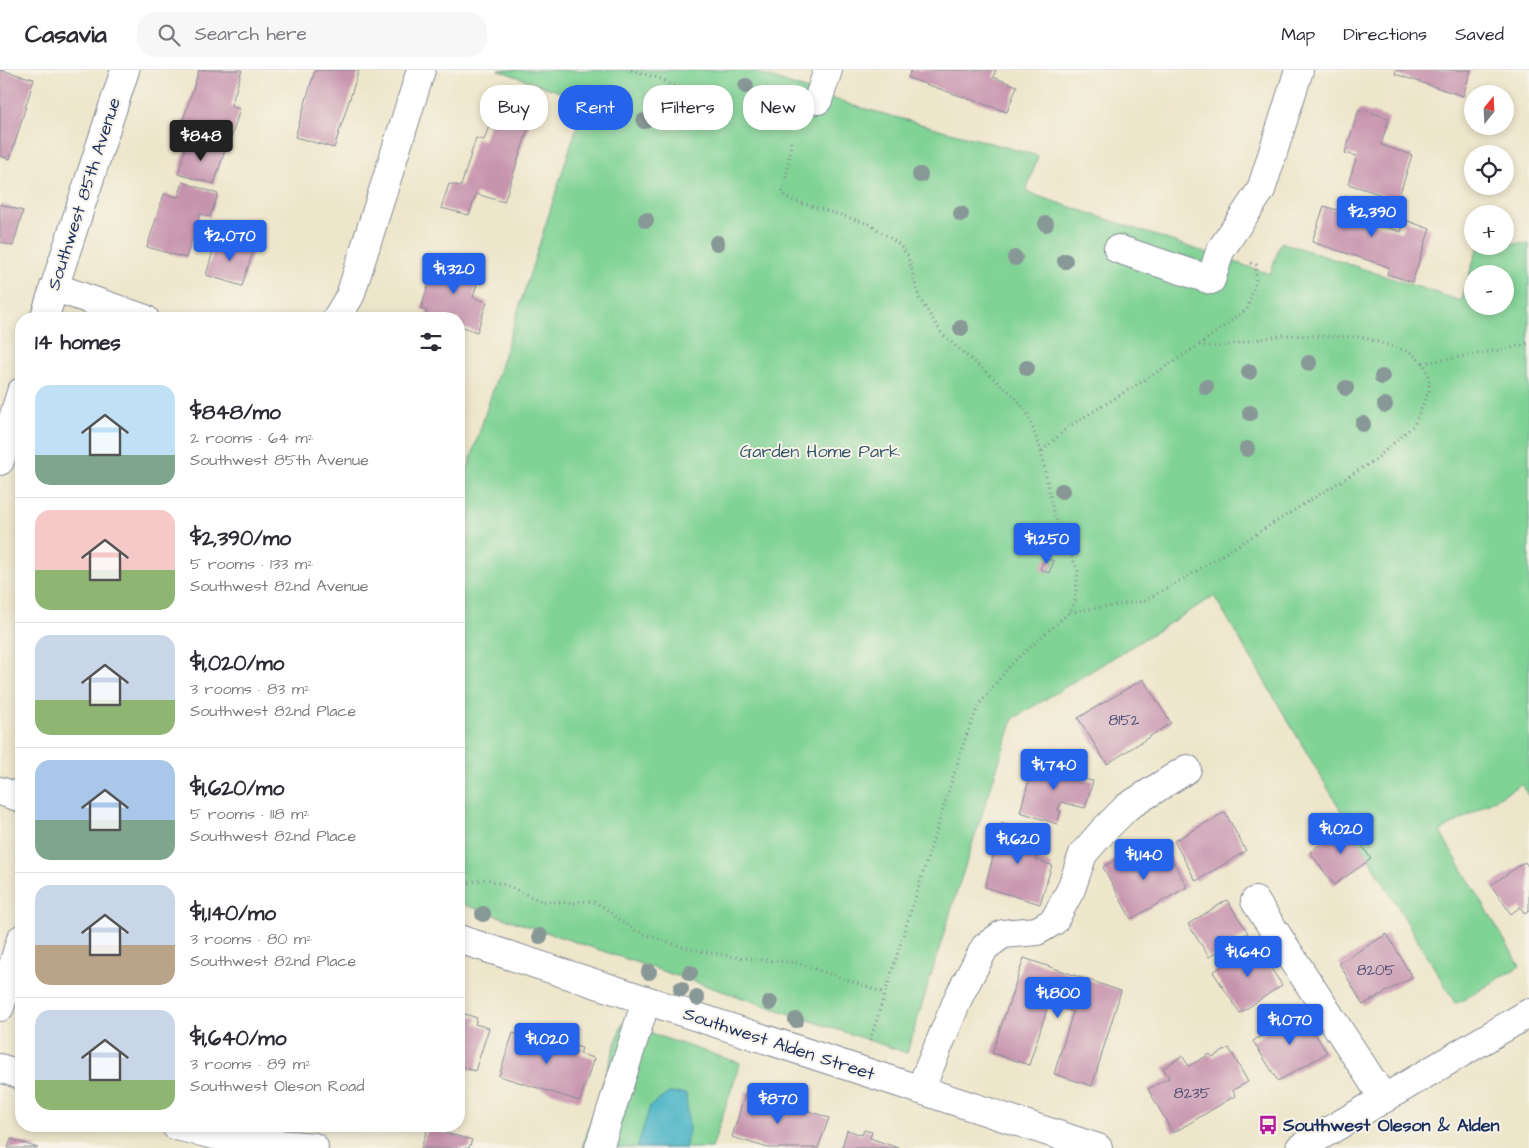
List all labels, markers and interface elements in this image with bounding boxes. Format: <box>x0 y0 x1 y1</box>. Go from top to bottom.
search box <box>137 12 487 57</box>
text: Casavia <box>25 18 107 52</box>
icon: search <box>155 21 183 49</box>
text: Search here <box>195 21 307 48</box>
text: Map <box>1281 22 1315 47</box>
text: Directions <box>1343 22 1427 47</box>
text: Saved <box>1455 22 1504 47</box>
chip: Buy <box>480 85 548 130</box>
chip: Rent <box>558 85 633 130</box>
chip: Filters <box>643 85 733 130</box>
chip: New <box>743 85 814 130</box>
north arrow <box>1464 85 1514 135</box>
map controls <box>1464 85 1514 315</box>
street label: Southwest 85th Avenue <box>41 94 127 294</box>
pin: $848 <box>171 119 231 162</box>
text: $848 <box>181 125 221 147</box>
button: locate <box>1464 145 1514 195</box>
pin: $2,390 <box>1331 196 1413 238</box>
text: $2,390 <box>1348 201 1396 223</box>
button: + <box>1464 205 1514 255</box>
pin: $2,070 <box>189 220 271 262</box>
text: $2,070 <box>205 225 255 247</box>
pin: $1,320 <box>413 252 495 295</box>
text: $1,320 <box>433 258 475 280</box>
button: − <box>1464 265 1514 315</box>
text: 14 homes <box>35 328 121 357</box>
icon: filters <box>417 328 445 356</box>
text: $848/mo <box>190 398 281 427</box>
icon: home <box>75 405 135 465</box>
text: 2 rooms · 64 m² <box>190 427 314 449</box>
park label: Garden Home Park <box>740 439 900 464</box>
text: Southwest 85th Avenue <box>190 449 369 471</box>
pin: $1,250 <box>1006 522 1088 565</box>
text: $2,390/mo <box>190 524 291 553</box>
text: $1,250 <box>1025 528 1069 550</box>
icon: home <box>75 530 135 590</box>
text: 5 rooms · 133 m² <box>190 553 313 575</box>
text: Southwest 82nd Avenue <box>190 575 368 597</box>
text: $1,020/mo <box>190 649 284 678</box>
icon: home <box>75 655 135 715</box>
text: 3 rooms · 83 m² <box>190 678 310 700</box>
text: Southwest 82nd Place <box>190 700 356 722</box>
house number: 8152 <box>1109 710 1140 731</box>
pin: $1,740 <box>1013 748 1095 791</box>
text: $1,740 <box>1032 754 1076 776</box>
text: $1,620/mo <box>190 774 284 803</box>
icon: home <box>75 780 135 840</box>
text: 5 rooms · 118 m² <box>190 803 309 825</box>
pin: $1,020 <box>1300 812 1382 855</box>
text: $1,020 <box>1319 818 1363 840</box>
pin: $1,620 <box>977 822 1059 865</box>
text: Southwest 82nd Place <box>190 825 356 847</box>
text: $1,620 <box>996 828 1040 850</box>
pin: $1,140 <box>1103 838 1185 881</box>
text: $1,140 <box>1126 844 1162 866</box>
text: $1,140/mo <box>190 899 276 928</box>
icon: home <box>75 905 135 965</box>
text: 3 rooms · 80 m² <box>190 928 312 950</box>
pin: $1,640 <box>1207 936 1289 978</box>
text: $1,640 <box>1226 941 1270 963</box>
text: Southwest 82nd Place <box>190 950 356 972</box>
house number: 8205 <box>1357 960 1396 981</box>
pin: $1,800 <box>1017 976 1099 1019</box>
text: $1,800 <box>1036 982 1080 1004</box>
street label: Southwest Alden Street <box>680 1001 879 1087</box>
pin: $1,070 <box>1249 1004 1331 1046</box>
text: $1,070 <box>1268 1009 1312 1031</box>
pin: $1,020 <box>506 1022 588 1065</box>
text: $1,640/mo <box>190 1024 287 1053</box>
text: $1,020 <box>525 1028 569 1050</box>
icon: home <box>75 1030 135 1090</box>
text: 3 rooms · 89 m² <box>190 1053 311 1075</box>
text: Southwest Oleson Road <box>190 1075 364 1097</box>
pin: $870 <box>748 1082 808 1125</box>
house number: 8235 <box>1174 1083 1211 1104</box>
text: $870 <box>758 1088 798 1110</box>
place label: Southwest Oleson & Alden <box>1282 1113 1499 1138</box>
bus stop icon: Southwest Oleson & Alden <box>1257 1114 1279 1136</box>

